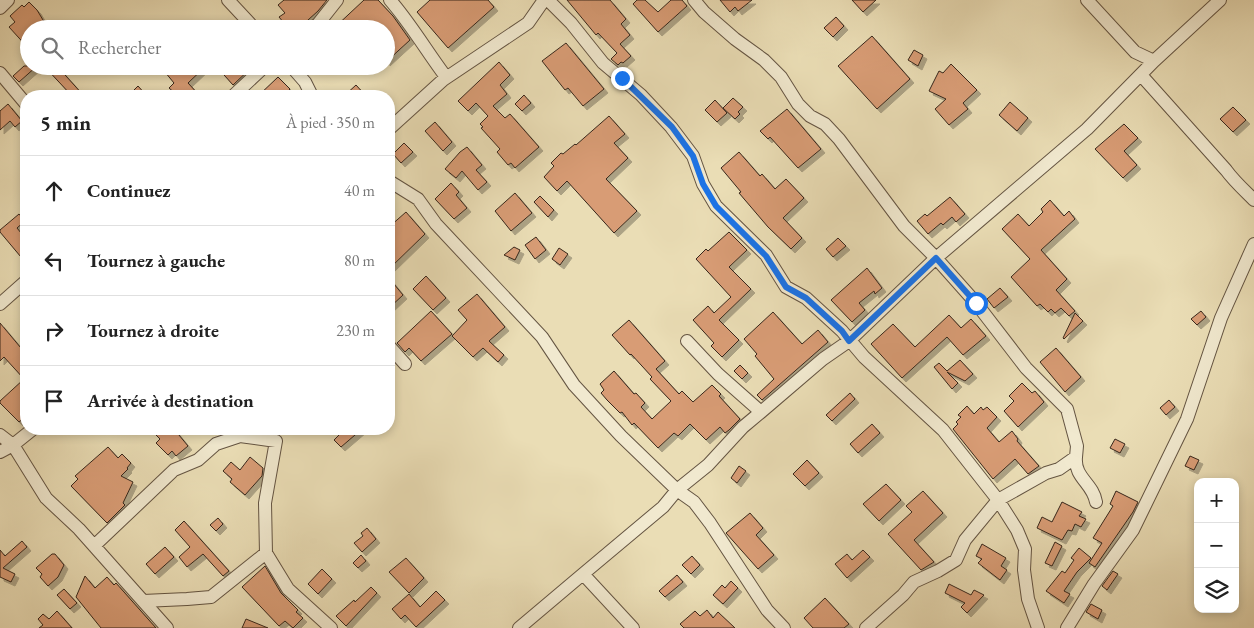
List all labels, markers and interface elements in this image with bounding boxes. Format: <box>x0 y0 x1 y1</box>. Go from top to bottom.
search box <box>20 20 395 75</box>
icon: search <box>38 34 66 62</box>
text: Rechercher <box>78 35 161 60</box>
route end <box>611 67 634 90</box>
text: 5 min <box>40 109 91 136</box>
text: À pied · 350 m <box>286 112 375 133</box>
icon: ahead <box>40 177 68 205</box>
text: Continuez <box>87 178 171 203</box>
text: 40 m <box>344 180 375 201</box>
icon: left <box>40 247 68 275</box>
text: Tournez à gauche <box>87 248 225 273</box>
text: 80 m <box>344 250 375 271</box>
route start <box>965 292 988 315</box>
icon: right <box>40 317 68 345</box>
text: Tournez à droite <box>87 318 219 343</box>
text: 230 m <box>336 320 375 341</box>
icon: arrive <box>40 387 68 415</box>
text: Arrivée à destination <box>87 388 254 413</box>
map controls <box>1194 478 1239 613</box>
button: + <box>1194 478 1239 523</box>
button: − <box>1194 523 1239 568</box>
button: layers <box>1194 568 1239 613</box>

